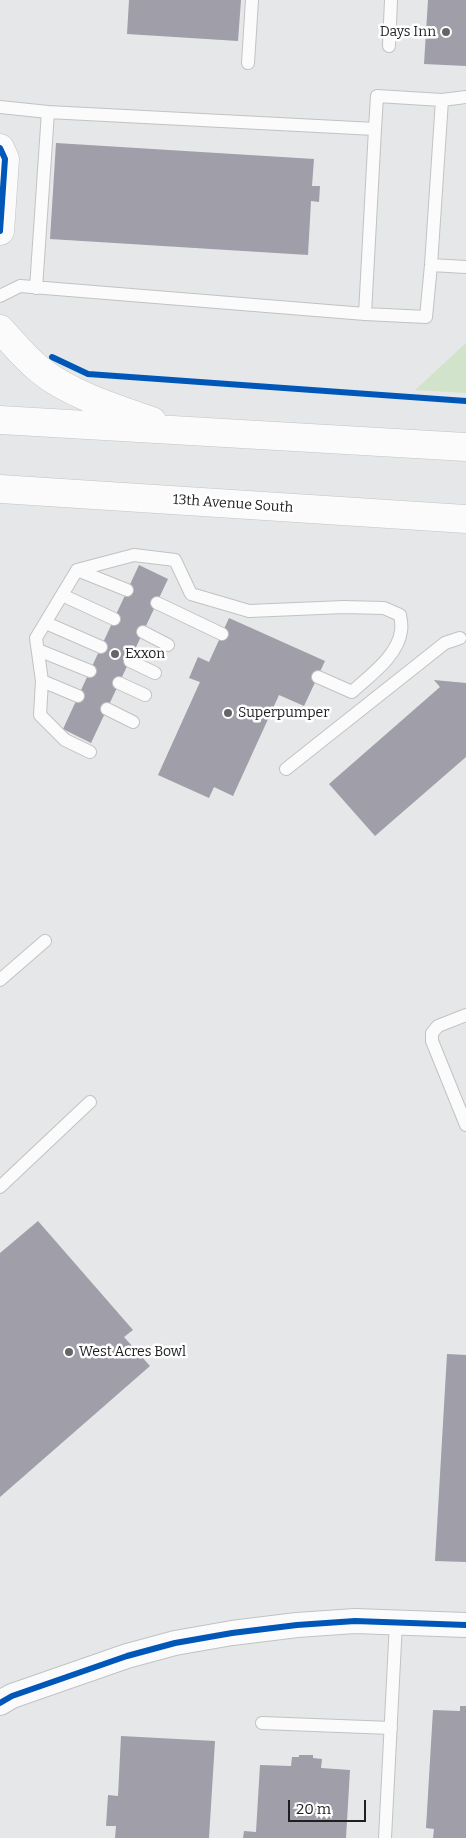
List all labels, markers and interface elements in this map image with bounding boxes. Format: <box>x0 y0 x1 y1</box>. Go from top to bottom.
place label: Days Inn <box>380 24 436 40</box>
marker: Days Inn <box>440 26 452 38</box>
street label: 13th Avenue South <box>172 491 294 517</box>
place label: Exxon <box>125 646 165 662</box>
marker: Exxon <box>109 648 121 660</box>
place label: Superpumper <box>238 705 329 721</box>
marker: Superpumper <box>222 707 234 719</box>
place label: West Acres Bowl <box>79 1344 186 1360</box>
marker: West Acres Bowl <box>63 1346 75 1358</box>
scale bar <box>291 1790 368 1822</box>
text: 20 m <box>296 1800 331 1818</box>

